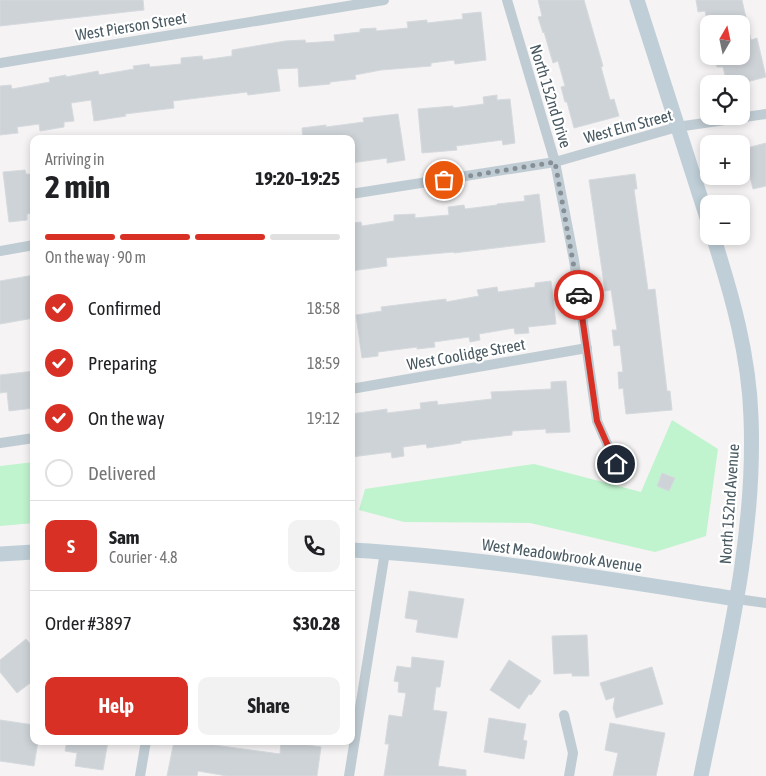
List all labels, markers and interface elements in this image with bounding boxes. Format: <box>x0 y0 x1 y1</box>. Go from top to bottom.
street label: West Pierson Street <box>74 8 188 44</box>
north arrow <box>700 15 750 65</box>
map controls <box>700 15 750 245</box>
street label: North 152nd Drive <box>527 42 575 150</box>
button: locate <box>700 75 750 125</box>
street label: West Elm Street <box>582 105 675 146</box>
button: + <box>700 135 750 185</box>
text: Arriving in <box>45 150 105 168</box>
pin <box>423 159 465 201</box>
icon: bag <box>430 166 458 194</box>
text: 19:20–19:25 <box>255 167 340 189</box>
text: 2 min <box>45 168 110 205</box>
button: − <box>700 195 750 245</box>
text: On the way · 90 m <box>45 248 146 266</box>
courier <box>554 270 604 320</box>
icon: car <box>565 281 593 309</box>
icon: check <box>45 294 73 322</box>
text: Confirmed <box>88 297 161 319</box>
text: 18:58 <box>307 299 340 317</box>
street label: West Coolidge Street <box>405 335 527 374</box>
icon: check <box>45 349 73 377</box>
text: Preparing <box>88 352 157 374</box>
text: 18:59 <box>307 354 340 372</box>
icon: check <box>45 404 73 432</box>
text: On the way <box>88 407 165 429</box>
text: 19:12 <box>307 409 340 427</box>
pin <box>595 443 637 485</box>
street label: North 152nd Avenue <box>716 443 742 565</box>
icon: home <box>602 450 630 478</box>
text: Delivered <box>88 462 156 484</box>
button: phone <box>288 520 340 572</box>
text: Sam <box>109 526 140 548</box>
text: S <box>67 535 75 557</box>
street label: West Meadowbrook Avenue <box>481 535 643 575</box>
text: Courier · 4.8 <box>109 548 178 566</box>
text: Order #3897 <box>45 612 132 634</box>
text: $30.28 <box>293 612 340 634</box>
button: Help <box>45 677 188 735</box>
button: Share <box>198 677 340 735</box>

